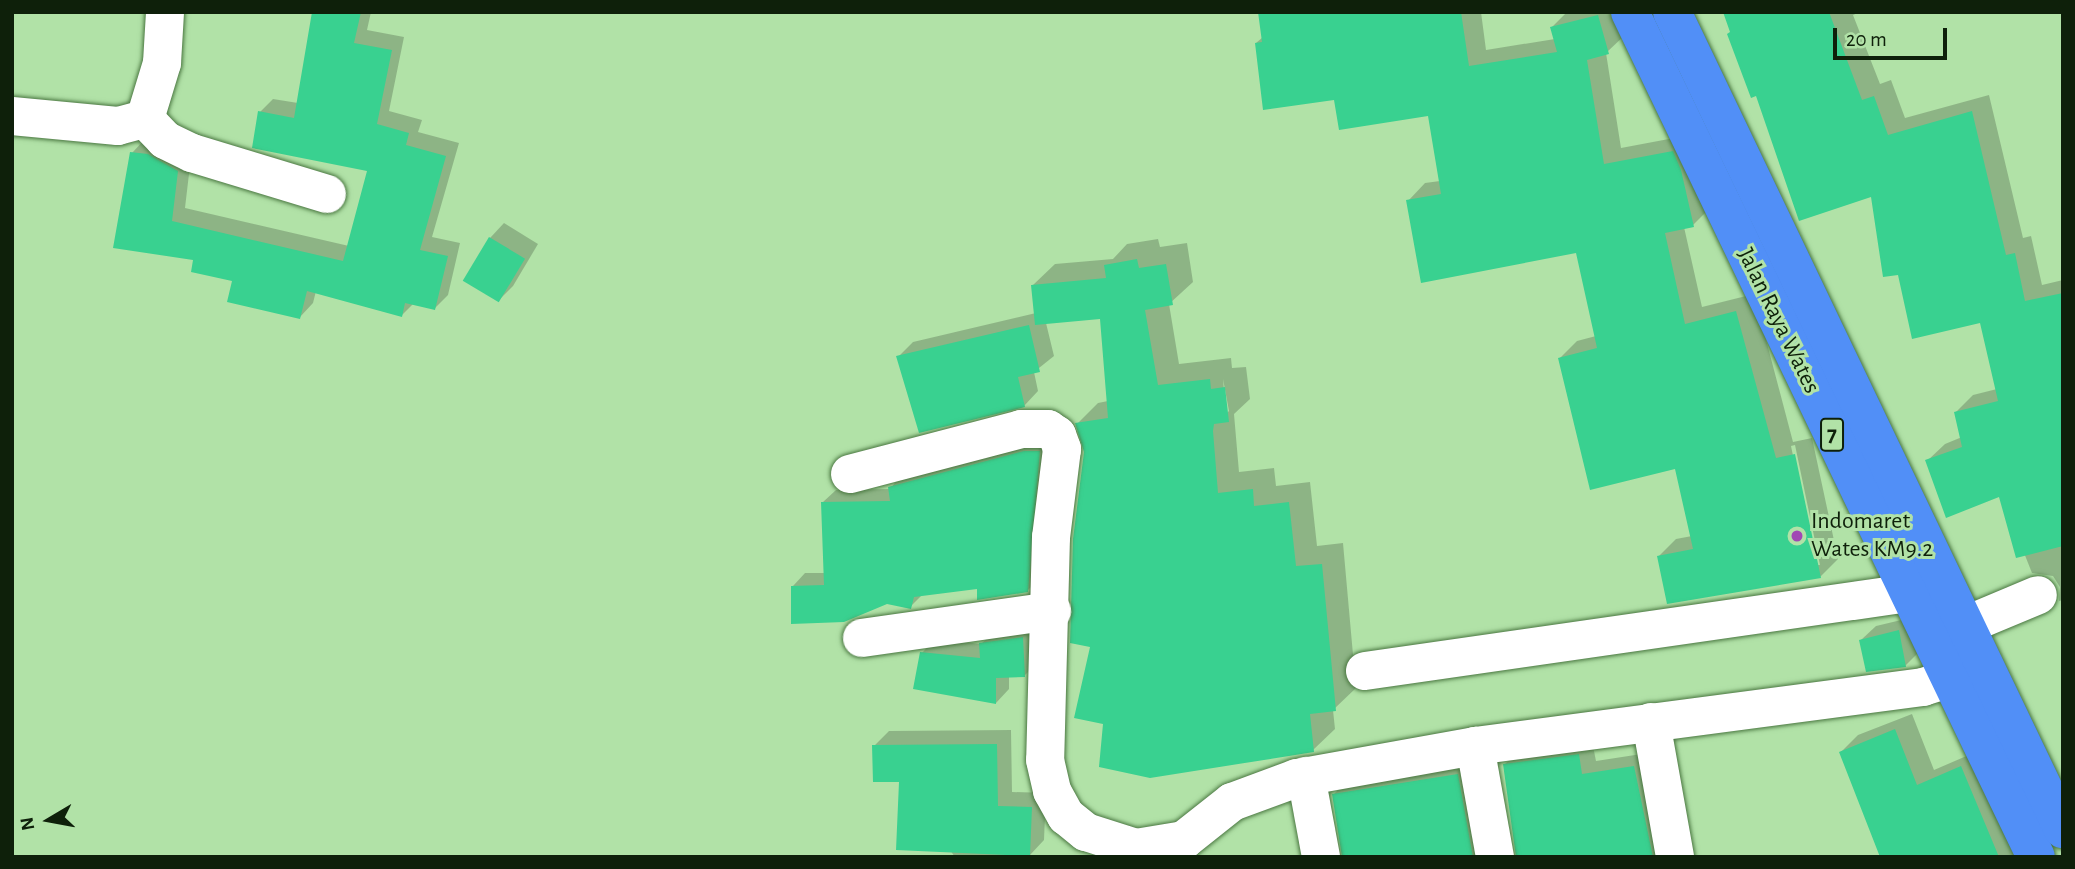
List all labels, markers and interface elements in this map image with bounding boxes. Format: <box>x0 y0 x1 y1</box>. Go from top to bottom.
scale bar <box>1837 14 1951 58</box>
text: 20 m <box>1846 29 1887 50</box>
street label: Jalan Raya Wates <box>1730 244 1826 398</box>
road number: 7 <box>1820 416 1844 454</box>
place label: Indomaret Wates KM9.2 <box>1811 508 1933 564</box>
marker: Indomaret Wates KM9.2 <box>1789 528 1805 544</box>
north arrow <box>14 785 84 855</box>
text: N <box>17 816 38 832</box>

